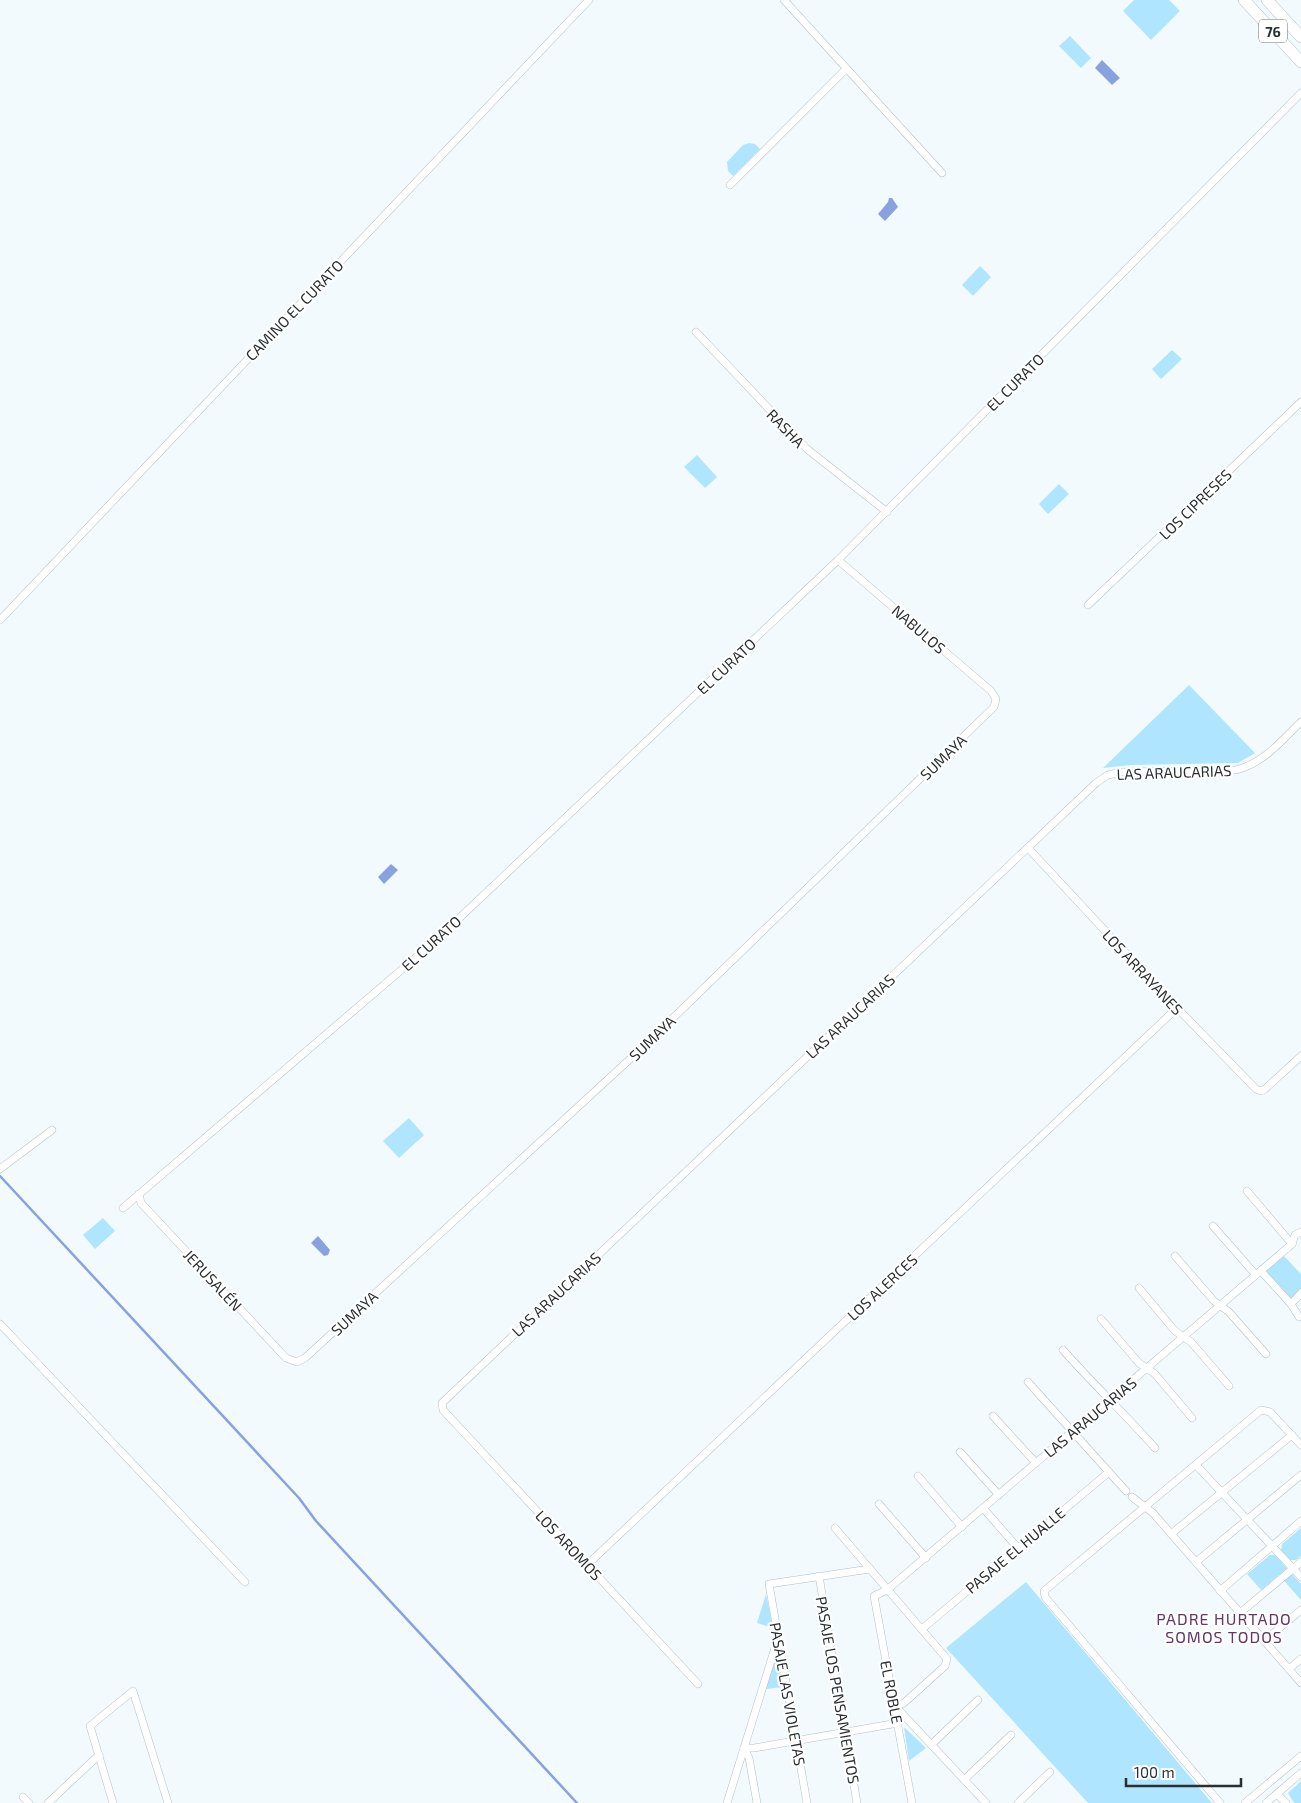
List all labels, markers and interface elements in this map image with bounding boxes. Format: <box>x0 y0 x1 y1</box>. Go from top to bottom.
road number: 76 <box>1259 20 1287 42</box>
street label: CAMINO EL CURATO <box>241 256 347 364</box>
street label: EL CURATO <box>983 350 1047 414</box>
street label: RASHA <box>763 405 809 451</box>
street label: LOS CIPRESES <box>1155 465 1235 543</box>
street label: NABULOS <box>889 601 949 657</box>
street label: EL CURATO <box>693 634 759 698</box>
street label: SUMAYA <box>916 730 970 783</box>
street label: LAS ARAUCARIAS <box>1116 761 1232 783</box>
street label: EL CURATO <box>398 912 464 974</box>
street label: LOS ARRAYANES <box>1099 926 1187 1018</box>
street label: LAS ARAUCARIAS <box>802 970 898 1062</box>
street label: SUMAYA <box>625 1011 679 1064</box>
street label: JERUSALÉN <box>180 1246 246 1314</box>
street label: LAS ARAUCARIAS <box>508 1248 604 1340</box>
street label: LOS ALERCES <box>843 1250 921 1324</box>
street label: SUMAYA <box>327 1286 382 1339</box>
street label: LAS ARAUCARIAS <box>1040 1373 1140 1461</box>
street label: PASAJE EL HUALLE <box>962 1503 1068 1597</box>
street label: LOS AROMOS <box>532 1506 606 1584</box>
street label: PASAJE LOS PENSAMIENTOS <box>813 1595 863 1785</box>
district label: PADRE HURTADO SOMOS TODOS <box>1156 1609 1292 1646</box>
street label: PASAJE LAS VIOLETAS <box>767 1621 809 1767</box>
street label: EL ROBLE <box>877 1659 907 1725</box>
scale bar <box>1126 1756 1241 1788</box>
text: 100 m <box>1134 1763 1175 1781</box>

